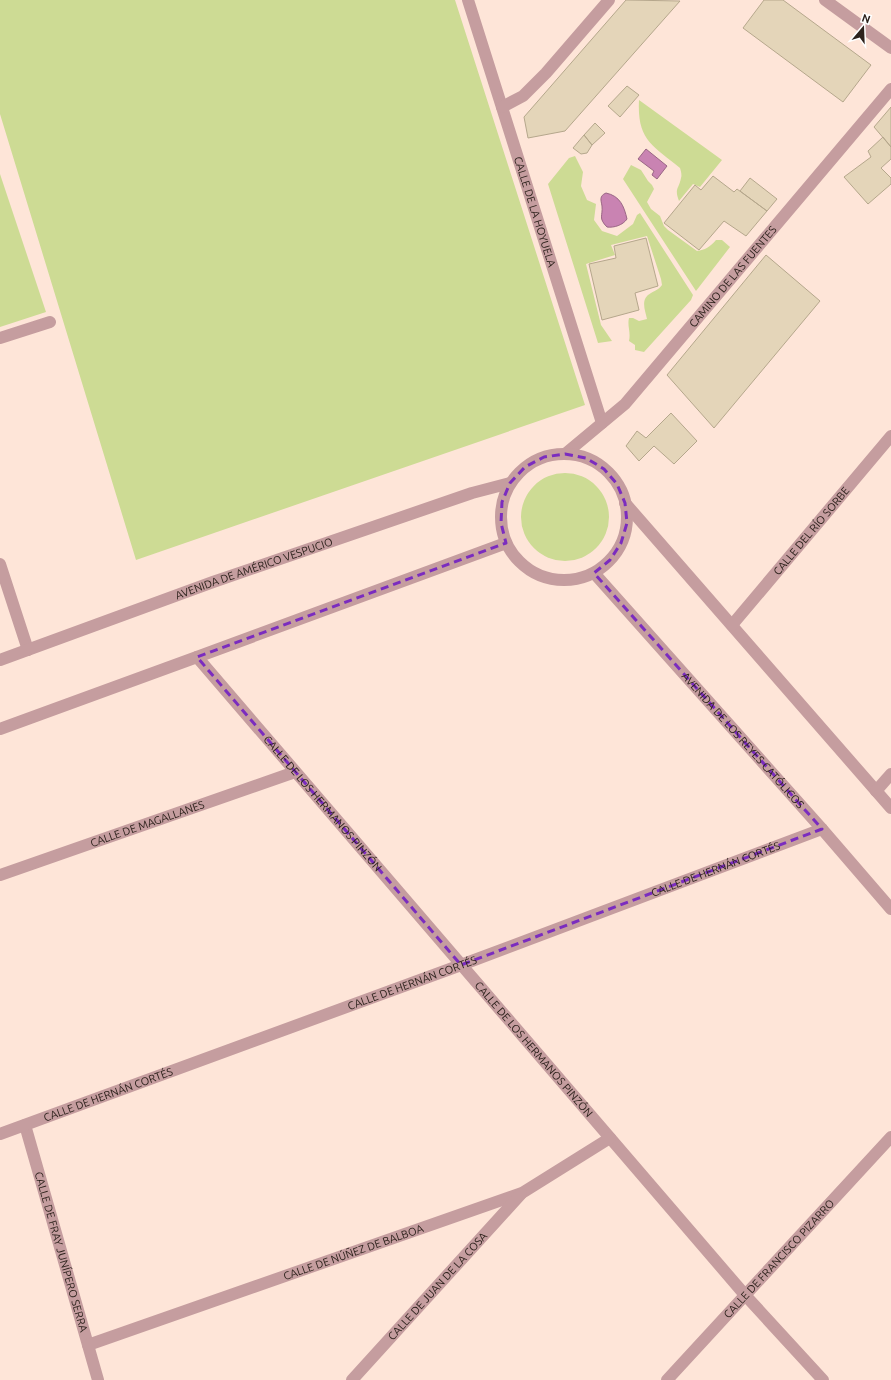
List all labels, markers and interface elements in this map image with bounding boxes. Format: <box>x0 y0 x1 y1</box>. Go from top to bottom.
north arrow <box>843 8 883 48</box>
text: N <box>860 12 872 26</box>
street label: CALLE DE LA HOYUELA <box>512 155 558 269</box>
street label: CAMINO DE LAS FUENTES <box>687 223 779 330</box>
street label: CALLE DEL RÍO SORBE <box>771 484 852 577</box>
street label: AVENIDA DE AMÉRICO VESPUCIO <box>174 535 334 601</box>
street label: AVENIDA DE LOS REYES CATÓLICOS <box>679 670 807 811</box>
street label: CALLE DE LOS HERMANOS PINZÓN <box>261 733 384 874</box>
street label: CALLE DE MAGALLANES <box>89 798 206 849</box>
street label: CALLE DE HERNÁN CORTÉS <box>649 839 782 899</box>
street label: CALLE DE HERNÁN CORTÉS <box>346 954 479 1012</box>
street label: CALLE DE LOS HERMANOS PINZÓN <box>472 979 595 1119</box>
street label: CALLE DE HERNÁN CORTÉS <box>42 1065 174 1124</box>
street label: CALLE DE FRAY JUNÍPERO SERRA <box>33 1170 90 1334</box>
street label: CALLE DE FRANCISCO PIZARRO <box>721 1197 836 1320</box>
street label: CALLE DE NÚÑEZ DE BALBOA <box>282 1222 426 1282</box>
street label: CALLE DE JUAN DE LA COSA <box>385 1229 490 1342</box>

